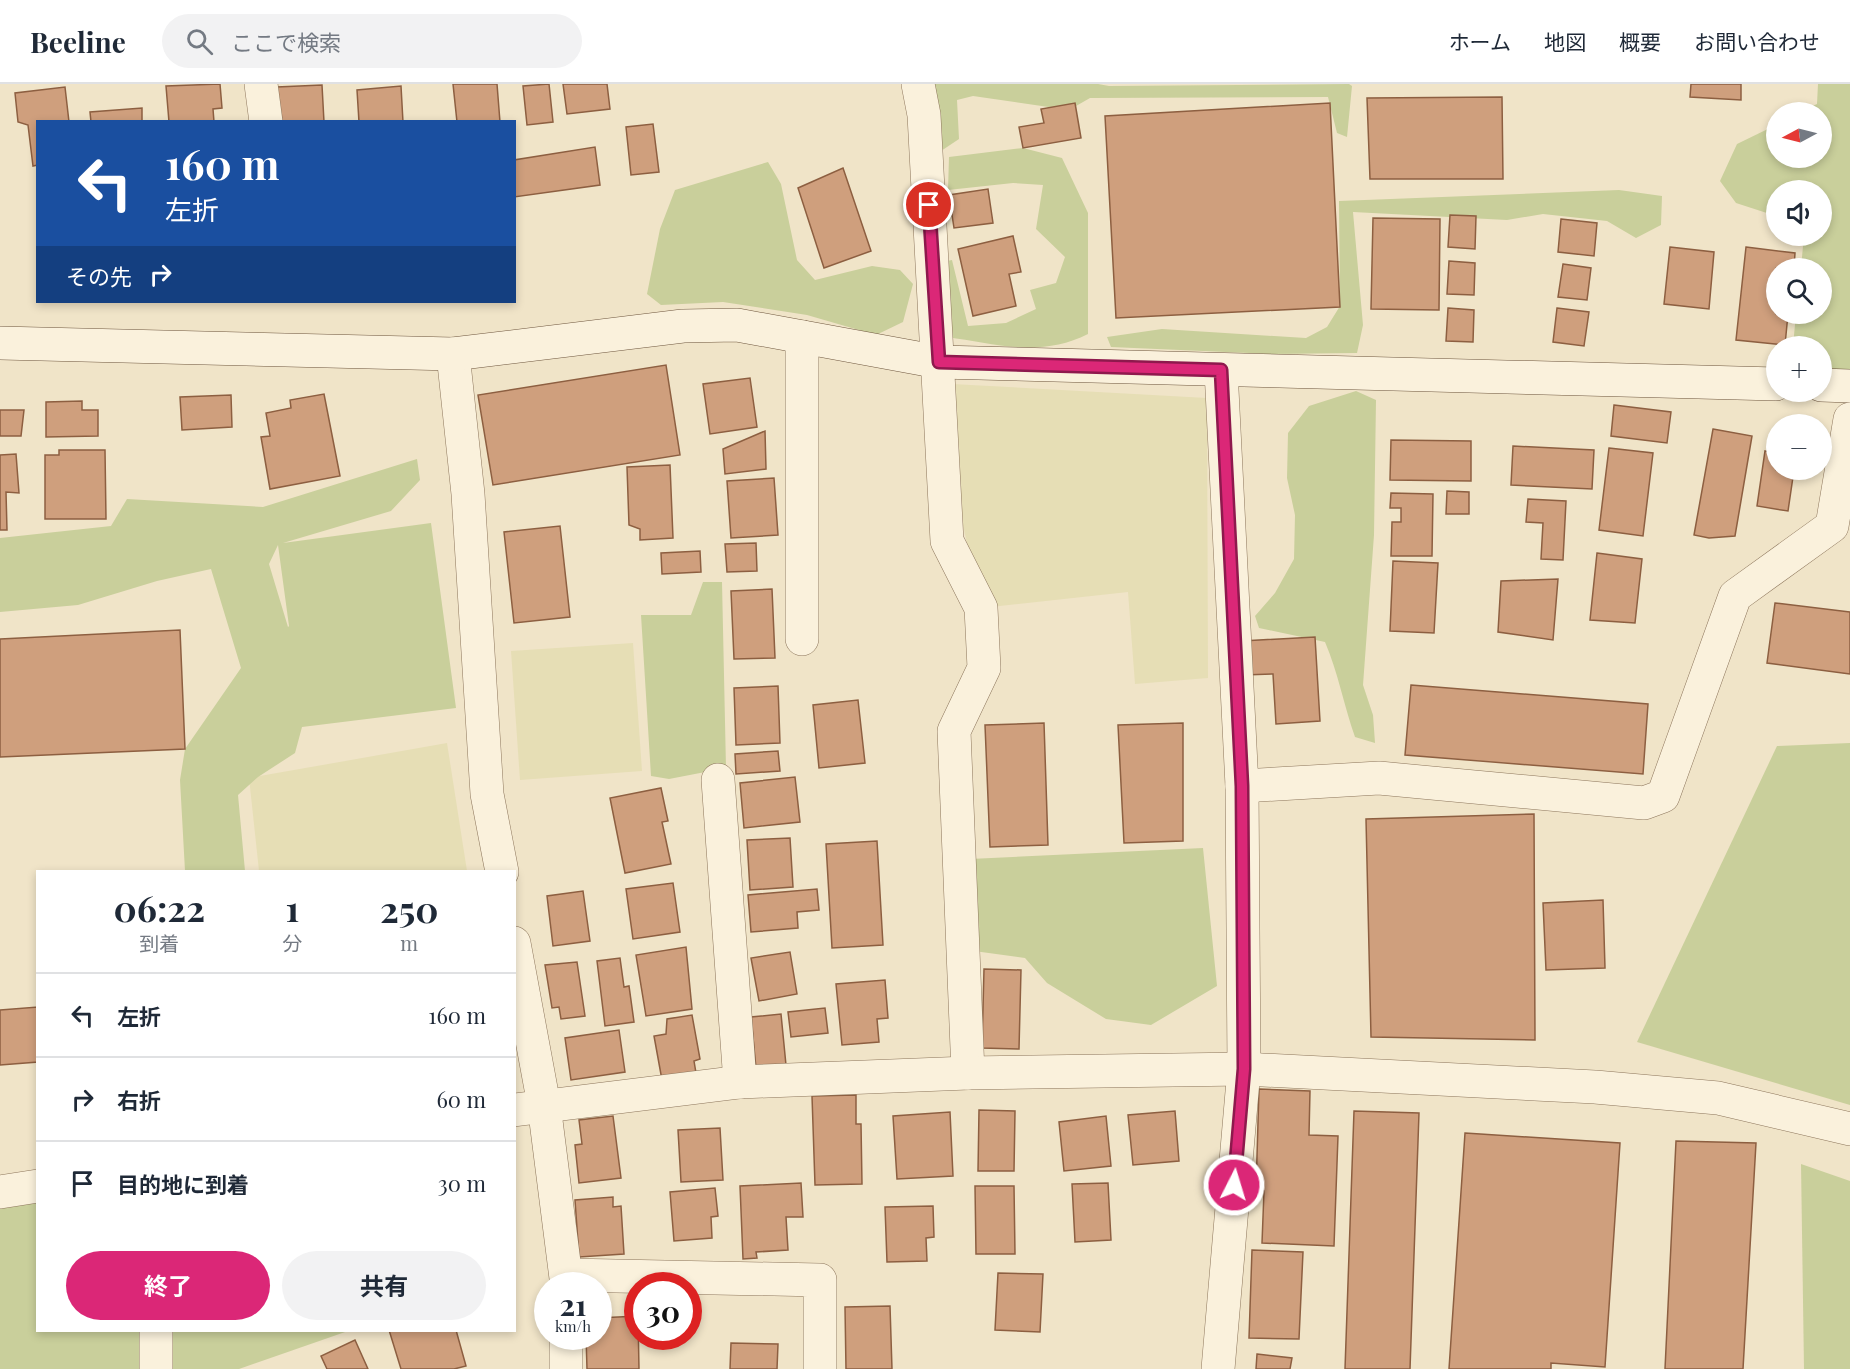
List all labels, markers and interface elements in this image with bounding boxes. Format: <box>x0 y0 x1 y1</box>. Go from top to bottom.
search box <box>162 14 582 68</box>
text: Beeline <box>30 23 126 60</box>
icon: search <box>183 25 216 58</box>
text: ここで検索 <box>231 27 341 57</box>
text: ホーム <box>1449 27 1511 55</box>
text: 地図 <box>1544 27 1586 55</box>
text: 概要 <box>1619 27 1661 55</box>
text: お問い合わせ <box>1694 27 1820 55</box>
north arrow <box>1766 102 1832 168</box>
map controls <box>1766 102 1832 480</box>
text: 160 m <box>165 135 280 191</box>
icon: left <box>66 144 144 222</box>
pin <box>903 179 954 230</box>
button: sound <box>1766 180 1832 246</box>
icon: arrive <box>912 188 945 221</box>
text: 左折 <box>165 191 219 227</box>
icon: right <box>144 258 177 291</box>
button: search <box>1766 258 1832 324</box>
text: その先 <box>66 261 132 291</box>
button: + <box>1766 336 1832 402</box>
button: − <box>1766 414 1832 480</box>
text: 06:22 <box>113 883 205 931</box>
text: 1 <box>286 883 299 931</box>
text: 250 <box>380 884 439 932</box>
text: 到着 <box>139 929 179 956</box>
text: 分 <box>282 929 302 956</box>
text: m <box>400 929 418 956</box>
icon: left <box>66 999 99 1032</box>
text: 160 m <box>428 1000 486 1030</box>
text: 左折 <box>117 1001 161 1031</box>
icon: right <box>66 1083 99 1116</box>
text: 60 m <box>436 1084 486 1114</box>
text: 右折 <box>117 1085 161 1115</box>
position arrow <box>1202 1153 1266 1217</box>
icon: arrive <box>66 1167 99 1200</box>
text: 30 m <box>438 1168 486 1198</box>
text: 目的地に到着 <box>117 1169 249 1199</box>
button: 終了 <box>66 1251 270 1320</box>
button: 共有 <box>282 1251 486 1320</box>
speed limit sign: 30 <box>624 1272 702 1350</box>
text: 21 <box>559 1284 587 1324</box>
text: km/h <box>555 1316 591 1336</box>

